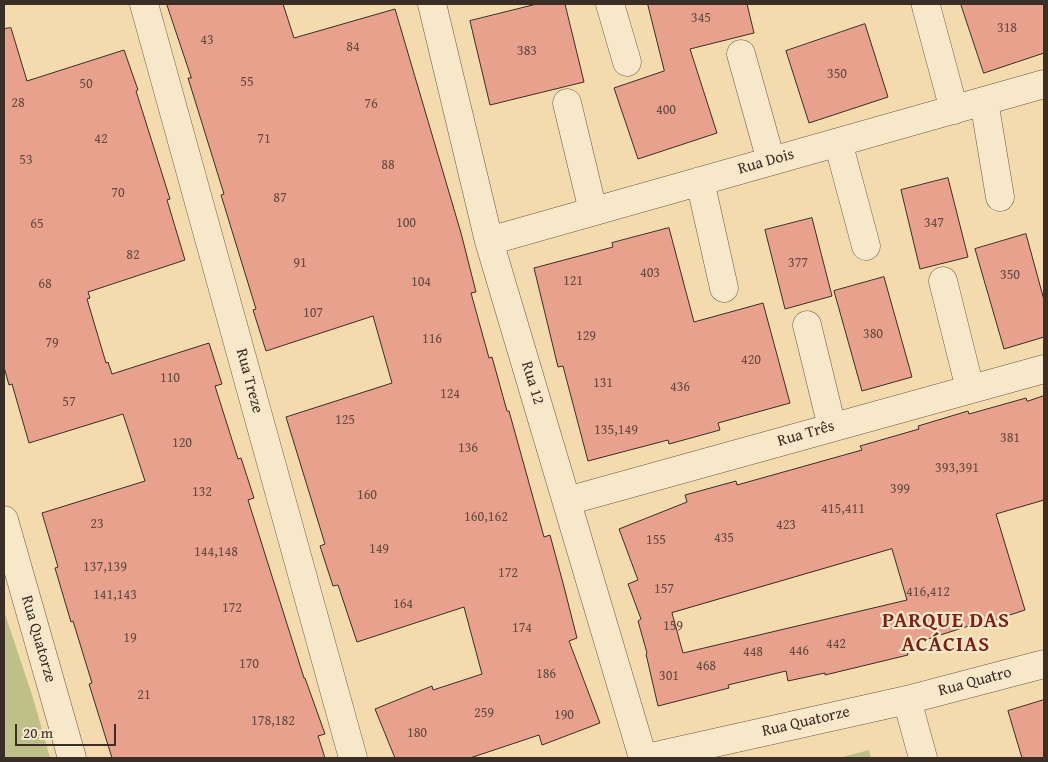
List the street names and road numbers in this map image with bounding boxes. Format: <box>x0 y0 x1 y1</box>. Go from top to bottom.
street label: Rua Dois <box>736 145 796 179</box>
street label: Rua Treze <box>231 347 267 415</box>
street label: Rua 12 <box>516 359 548 407</box>
street label: Rua Três <box>775 417 837 451</box>
street label: Rua Quatorze <box>16 593 60 685</box>
street label: Rua Quatro <box>936 663 1014 701</box>
street label: Rua Quatorze <box>760 703 852 741</box>

